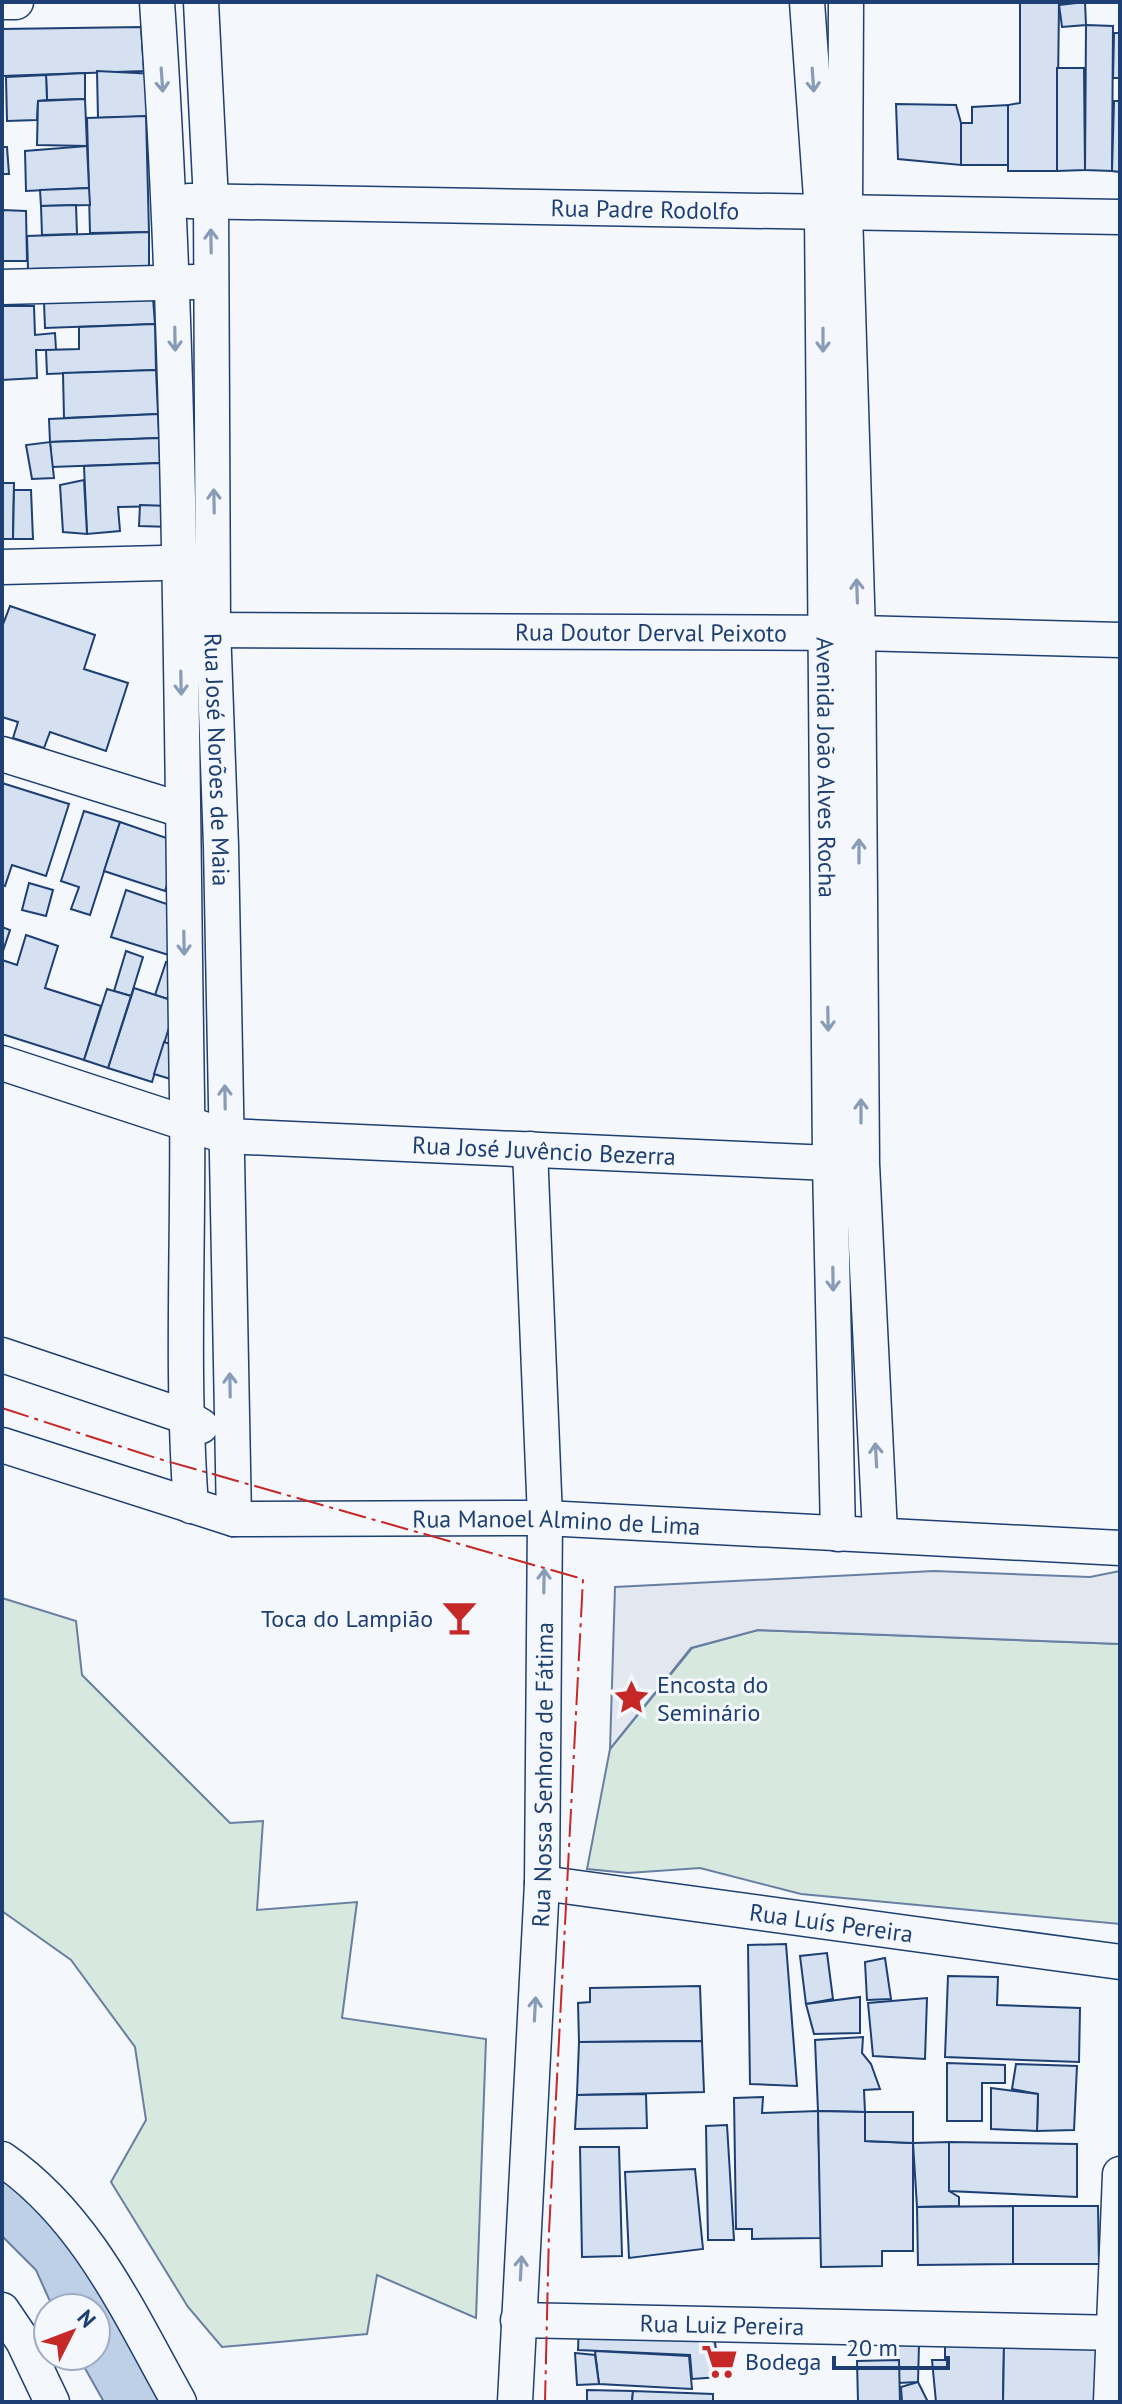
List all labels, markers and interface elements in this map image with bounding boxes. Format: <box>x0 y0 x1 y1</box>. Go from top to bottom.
one-way arrow <box>155 66 170 93</box>
one-way arrow <box>806 66 821 93</box>
street label: Rua Padre Rodolfo <box>550 192 739 226</box>
one-way arrow <box>204 228 219 255</box>
one-way arrow <box>168 325 183 352</box>
one-way arrow <box>815 326 831 353</box>
one-way arrow <box>207 488 222 515</box>
one-way arrow <box>849 578 864 605</box>
street label: Rua Doutor Derval Peixoto <box>515 616 787 648</box>
street label: Rua José Norões de Maia <box>198 632 237 887</box>
street label: Avenida João Alves Rocha <box>810 637 843 898</box>
one-way arrow <box>173 669 189 696</box>
one-way arrow <box>852 838 867 865</box>
one-way arrow <box>176 929 192 956</box>
one-way arrow <box>820 1005 836 1032</box>
one-way arrow <box>217 1084 233 1111</box>
one-way arrow <box>853 1098 869 1125</box>
street label: Rua José Juvêncio Bezerra <box>412 1129 677 1172</box>
one-way arrow <box>825 1265 840 1292</box>
one-way arrow <box>222 1372 237 1399</box>
one-way arrow <box>868 1442 883 1469</box>
street label: Rua Manoel Almino de Lima <box>412 1502 701 1542</box>
one-way arrow <box>537 1568 552 1595</box>
bar icon: Toca do Lampião <box>440 1599 478 1637</box>
place label: Toca do Lampião <box>261 1603 433 1634</box>
street label: Rua Nossa Senhora de Fátima <box>524 1622 560 1928</box>
place label: Encosta do Seminário <box>657 1669 768 1728</box>
place icon: Encosta do Seminário <box>612 1679 650 1717</box>
street label: Rua Luís Pereira <box>748 1896 915 1949</box>
one-way arrow <box>528 1996 543 2022</box>
one-way arrow <box>513 2255 528 2282</box>
north arrow <box>32 2292 112 2372</box>
text: N <box>72 2304 102 2333</box>
street label: Rua Luiz Pereira <box>639 2307 805 2342</box>
scale bar <box>834 2320 948 2370</box>
text: 20 m <box>846 2332 898 2363</box>
supermarket icon: Bodega <box>700 2342 738 2380</box>
place label: Bodega <box>745 2346 822 2377</box>

